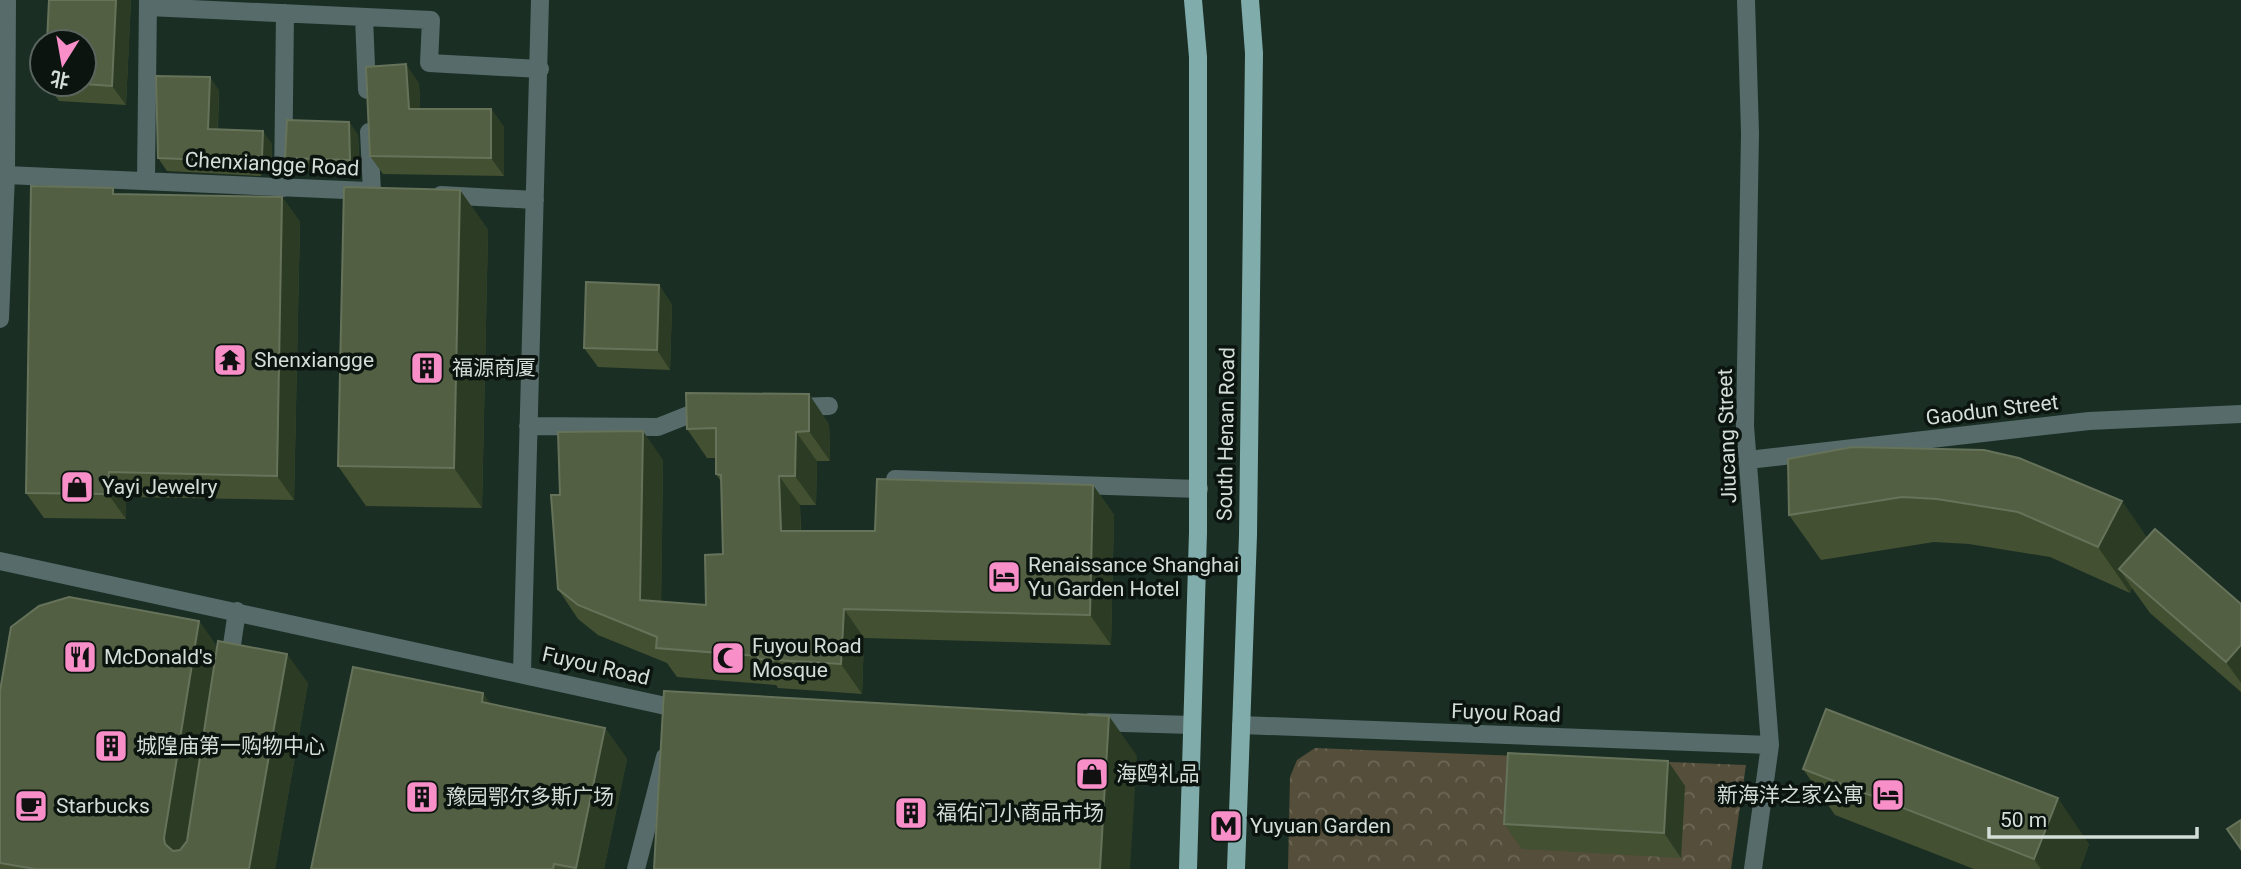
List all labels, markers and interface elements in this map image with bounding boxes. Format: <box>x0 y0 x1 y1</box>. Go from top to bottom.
north arrow <box>28 28 98 98</box>
text: 北 <box>48 66 71 92</box>
street label: Chenxiangge Road <box>184 147 360 181</box>
temple icon: Shenxiangge <box>211 341 249 379</box>
street label: South Henan Road <box>1212 347 1240 521</box>
place label: Shenxiangge <box>254 348 374 372</box>
building icon: 福源商厦 <box>408 349 446 387</box>
place label: 福源商厦 <box>452 356 536 380</box>
street label: Jiucang Street <box>1713 368 1741 504</box>
street label: Gaodun Street <box>1924 390 2060 430</box>
shop icon: Yayi Jewelry <box>58 468 96 506</box>
place label: Yayi Jewelry <box>102 475 217 499</box>
place label: Renaissance Shanghai Yu Garden Hotel <box>1028 553 1239 601</box>
hotel icon: Renaissance Shanghai Yu Garden Hotel <box>985 558 1023 596</box>
place label: Fuyou Road Mosque <box>752 634 862 682</box>
restaurant icon: McDonald's <box>61 638 99 676</box>
mosque icon: Fuyou Road Mosque <box>709 639 747 677</box>
street label: Fuyou Road <box>540 642 652 690</box>
place label: McDonald's <box>104 645 213 669</box>
street label: Fuyou Road <box>1451 699 1561 727</box>
building icon: 城隍庙第一购物中心 <box>92 727 130 765</box>
place label: 城隍庙第一购物中心 <box>136 734 325 758</box>
shop icon: 海鸥礼品 <box>1073 755 1111 793</box>
place label: 海鸥礼品 <box>1116 762 1200 786</box>
hotel icon: 新海洋之家公寓 <box>1869 776 1907 814</box>
building icon: 豫园鄂尔多斯广场 <box>403 778 441 816</box>
place label: 新海洋之家公寓 <box>1717 783 1864 807</box>
place label: 豫园鄂尔多斯广场 <box>446 785 614 809</box>
cafe icon: Starbucks <box>12 787 50 825</box>
place label: Starbucks <box>56 794 150 818</box>
building icon: 福佑门小商品市场 <box>892 794 930 832</box>
scale bar <box>1989 796 2197 840</box>
place label: 福佑门小商品市场 <box>936 801 1104 825</box>
metro station icon: Yuyuan Garden <box>1207 807 1245 845</box>
text: 50 m <box>2000 808 2047 832</box>
place label: Yuyuan Garden <box>1250 814 1391 838</box>

